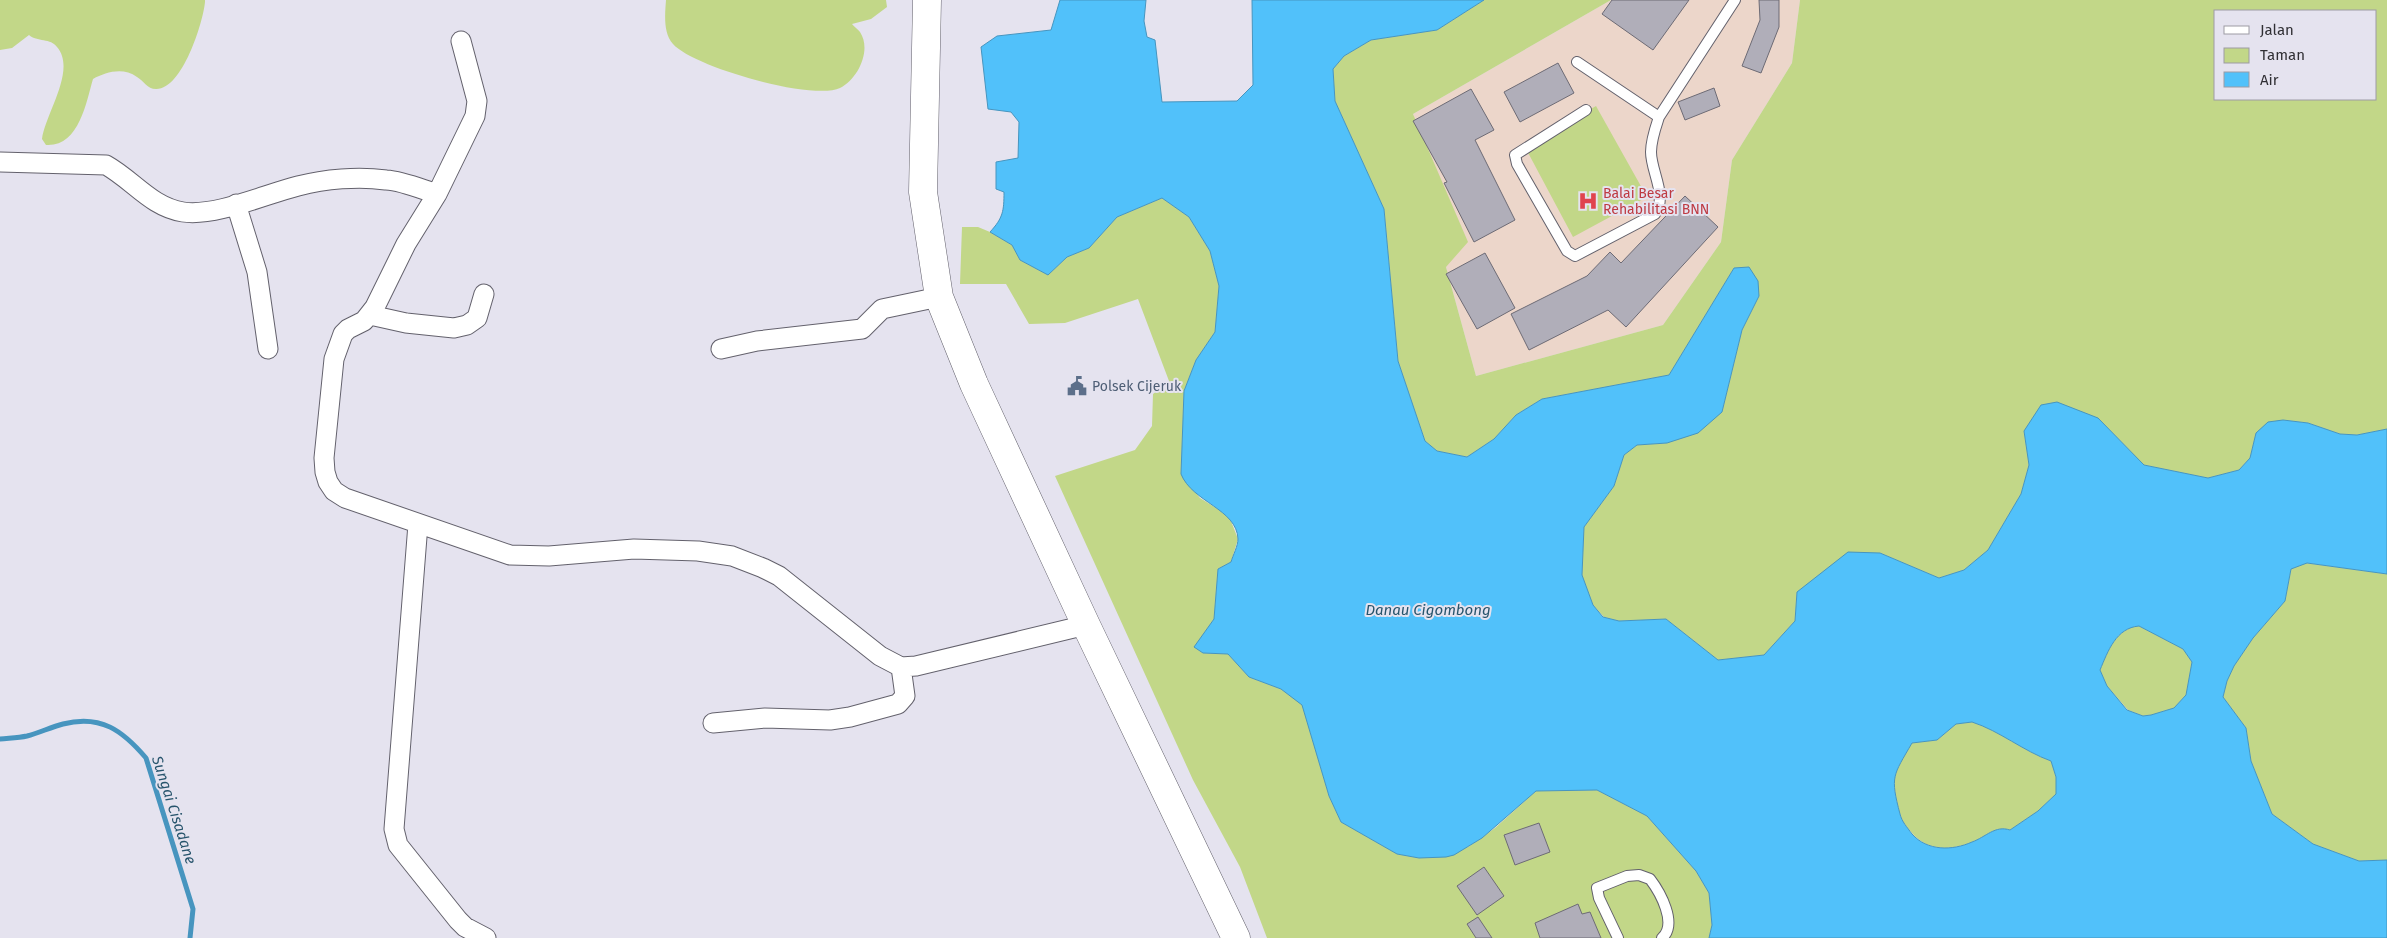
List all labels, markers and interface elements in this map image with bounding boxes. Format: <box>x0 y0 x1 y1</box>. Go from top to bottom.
legend <box>2214 10 2377 100</box>
text: Jalan <box>2260 21 2294 39</box>
text: Taman <box>2260 46 2305 64</box>
text: Air <box>2260 71 2279 89</box>
place label: Balai Besar Rehabilitasi BNN <box>1603 185 1709 218</box>
hospital icon: Balai Besar Rehabilitasi BNN <box>1577 190 1599 212</box>
public building icon: Polsek Cijeruk <box>1066 375 1088 397</box>
place label: Polsek Cijeruk <box>1092 378 1182 395</box>
water label: Danau Cigombong <box>1365 601 1491 619</box>
water label: Sungai Cisadane <box>148 753 200 866</box>

